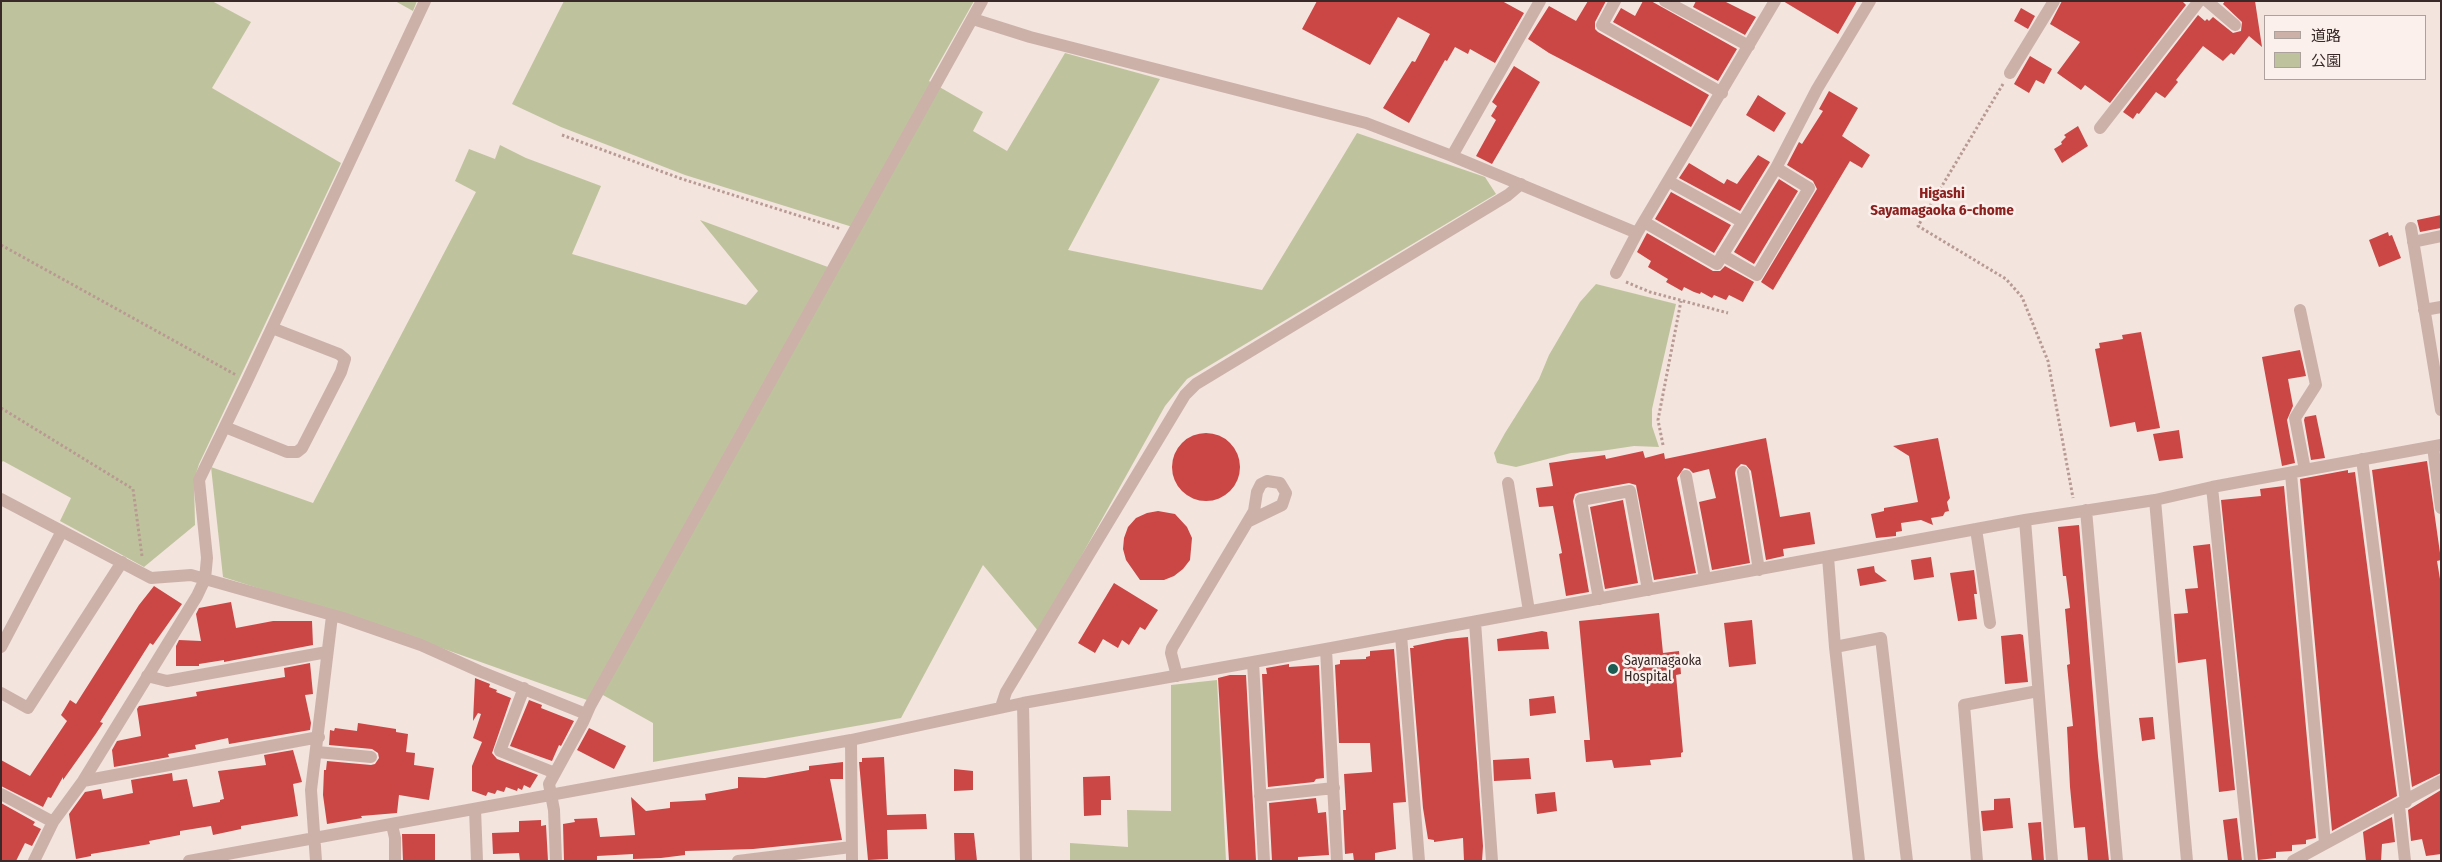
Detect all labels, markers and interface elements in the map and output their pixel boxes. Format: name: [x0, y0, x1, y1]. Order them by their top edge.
legend: [2264, 15, 2427, 80]
text: 道路: [2311, 27, 2341, 45]
text: 公園: [2311, 52, 2341, 70]
district label: Higashi Sayamagaoka 6-chome: [1870, 185, 2014, 220]
place label: Sayamagaoka Hospital: [1624, 653, 1702, 686]
marker: Sayamagaoka Hospital: [1606, 662, 1620, 676]

